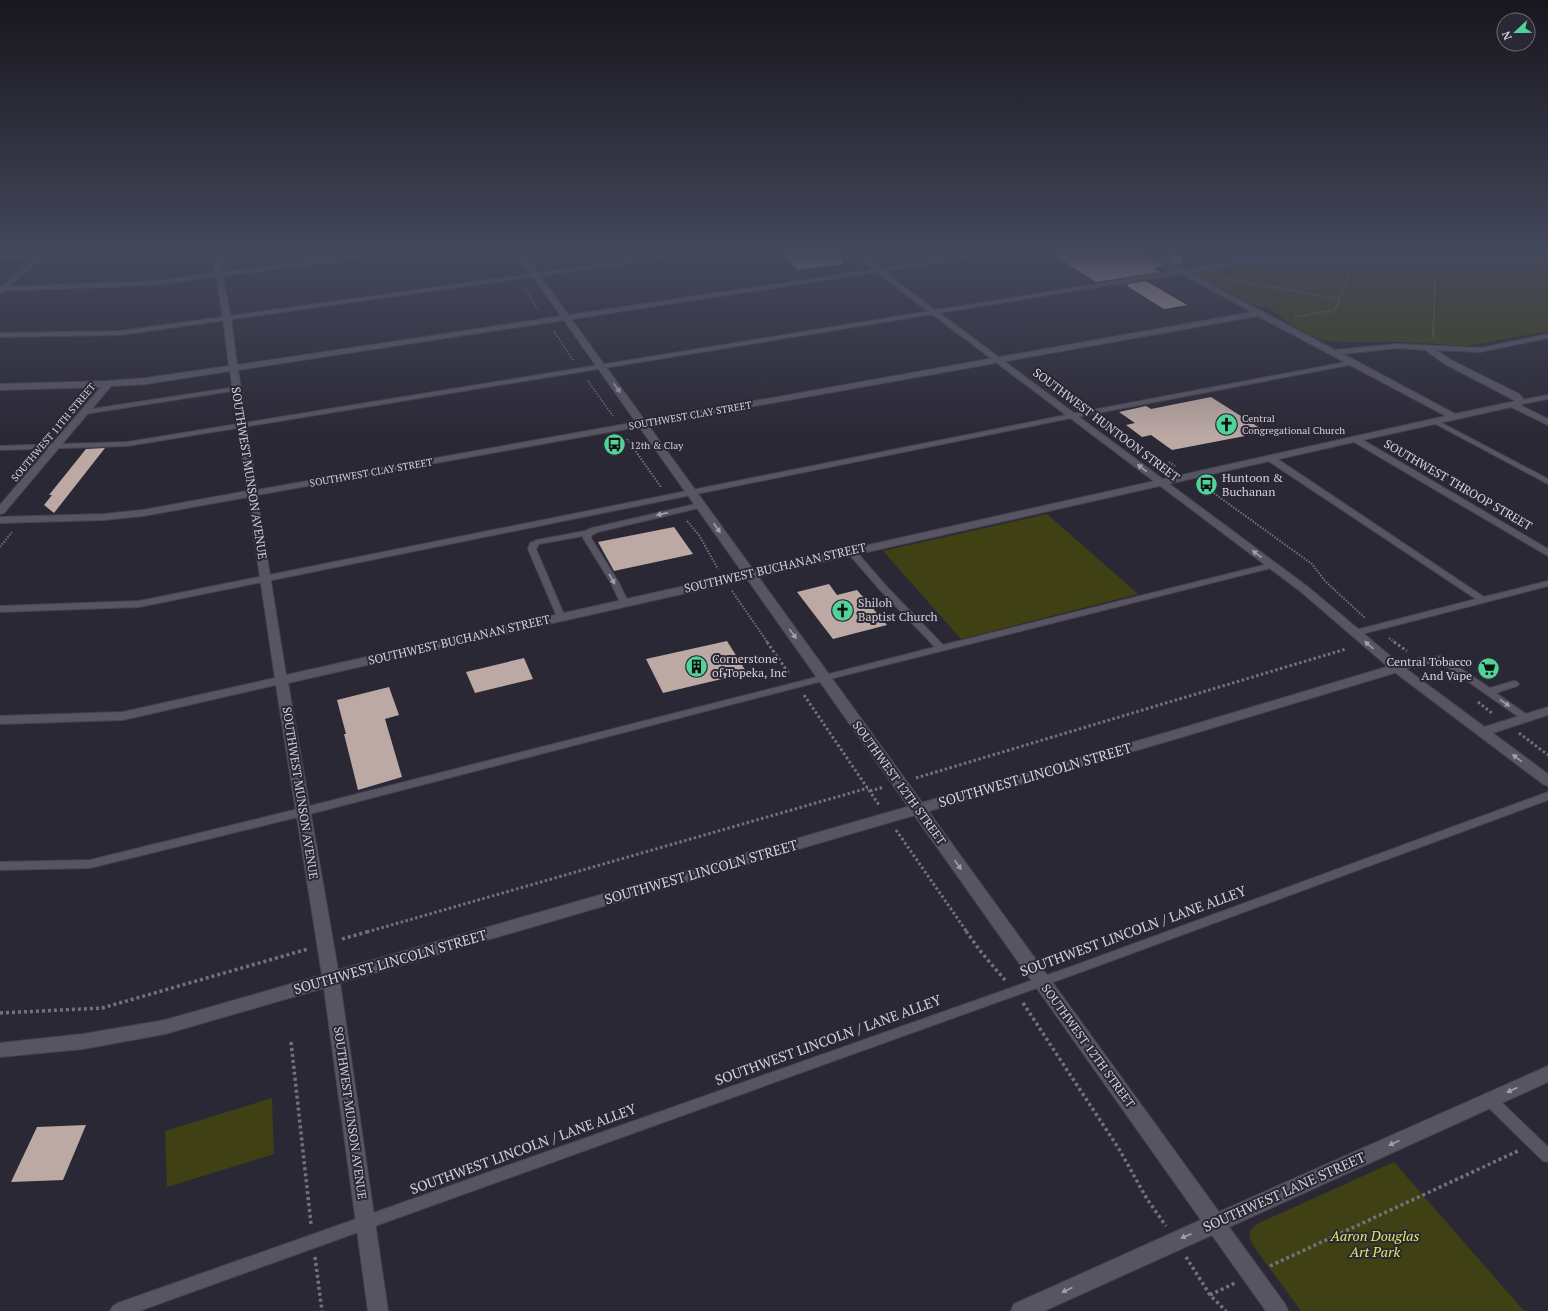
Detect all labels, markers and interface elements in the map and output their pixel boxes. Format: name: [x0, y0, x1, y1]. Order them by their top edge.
north arrow: [1496, 12, 1536, 52]
text: N: [1498, 29, 1515, 42]
street label: SOUTHWEST HUNTOON STREET: [1030, 365, 1183, 485]
street label: SOUTHWEST 11TH STREET: [8, 380, 98, 484]
one-way arrow: [612, 383, 621, 394]
street label: SOUTHWEST MUNSON AVENUE: [228, 386, 271, 560]
street label: SOUTHWEST CLAY STREET: [628, 398, 753, 433]
church icon: Central Congregational Church: [1213, 411, 1239, 437]
place label: Central Congregational Church: [1242, 412, 1345, 437]
bus stop icon: 12th & Clay: [601, 432, 627, 458]
street label: SOUTHWEST THROOP STREET: [1381, 436, 1536, 534]
place label: 12th & Clay: [630, 439, 684, 452]
street label: SOUTHWEST CLAY STREET: [309, 455, 434, 490]
one-way arrow: [1136, 464, 1147, 472]
place label: Huntoon & Buchanan: [1222, 470, 1284, 499]
bus stop icon: Huntoon & Buchanan: [1193, 472, 1219, 498]
one-way arrow: [656, 512, 668, 518]
one-way arrow: [713, 523, 721, 534]
street label: SOUTHWEST BUCHANAN STREET: [682, 539, 868, 596]
one-way arrow: [1252, 550, 1263, 558]
one-way arrow: [609, 574, 616, 585]
place label: Shiloh Baptist Church: [858, 595, 938, 624]
church icon: Shiloh Baptist Church: [830, 597, 856, 623]
street label: SOUTHWEST BUCHANAN STREET: [366, 611, 552, 668]
one-way arrow: [788, 628, 797, 639]
one-way arrow: [1364, 640, 1375, 649]
place label: Cornerstone of Topeka, Inc: [712, 651, 787, 680]
building icon: Cornerstone of Topeka, Inc: [683, 653, 709, 679]
place label: Central Tobacco And Vape: [1386, 654, 1472, 683]
supermarket icon: Central Tobacco And Vape: [1475, 656, 1501, 682]
one-way arrow: [1499, 699, 1510, 707]
street label: SOUTHWEST MUNSON AVENUE: [279, 706, 322, 880]
street label: SOUTHWEST 12TH STREET: [849, 718, 950, 848]
street label: SOUTHWEST LINCOLN STREET: [936, 738, 1134, 811]
one-way arrow: [1511, 753, 1522, 762]
street label: SOUTHWEST LINCOLN STREET: [602, 835, 800, 908]
one-way arrow: [954, 859, 962, 870]
street label: SOUTHWEST LINCOLN / LANE ALLEY: [1017, 880, 1249, 980]
street label: SOUTHWEST LINCOLN STREET: [291, 925, 489, 998]
street label: SOUTHWEST 12TH STREET: [1038, 981, 1139, 1111]
street label: SOUTHWEST LINCOLN / LANE ALLEY: [712, 989, 944, 1089]
street label: SOUTHWEST MUNSON AVENUE: [331, 1025, 370, 1200]
one-way arrow: [1507, 1087, 1518, 1093]
street label: SOUTHWEST LINCOLN / LANE ALLEY: [407, 1098, 639, 1198]
one-way arrow: [1388, 1140, 1400, 1146]
street label: SOUTHWEST LANE STREET: [1200, 1147, 1368, 1236]
park label: Aaron Douglas Art Park: [1330, 1226, 1420, 1261]
one-way arrow: [1180, 1233, 1191, 1239]
one-way arrow: [1062, 1287, 1073, 1293]

